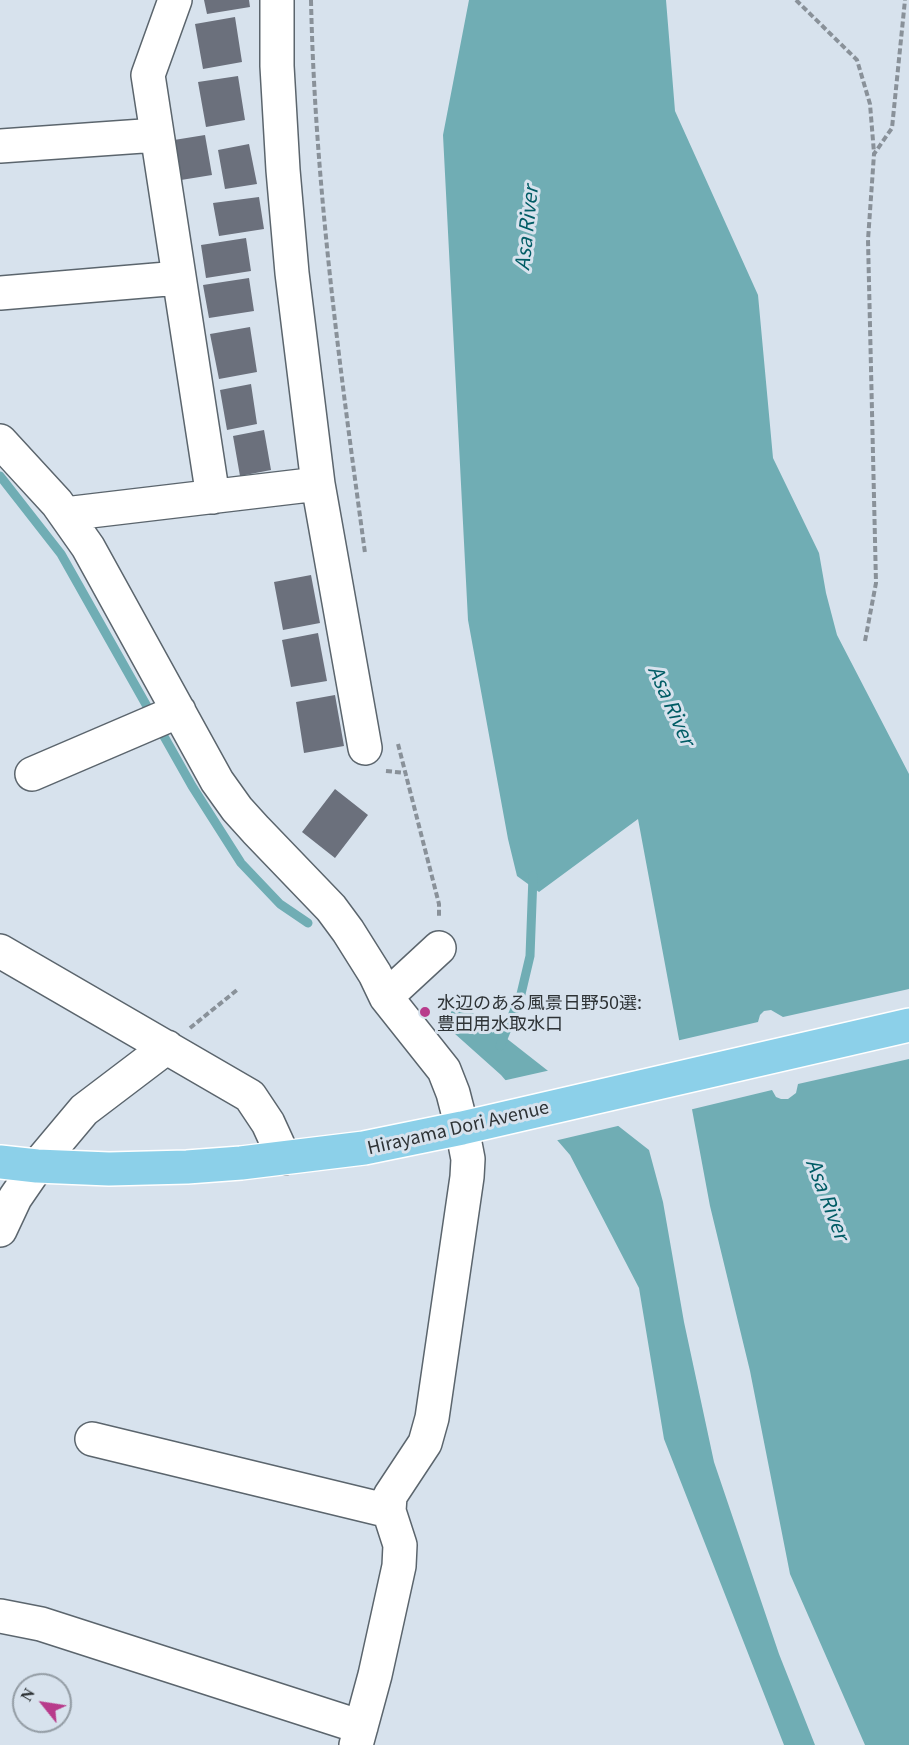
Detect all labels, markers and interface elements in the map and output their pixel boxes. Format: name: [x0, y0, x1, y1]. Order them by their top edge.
water label: Asa River: [510, 184, 542, 272]
water label: Asa River: [644, 661, 700, 749]
place label: 水辺のある風景日野50選: 豊田用水取水口: [437, 991, 642, 1034]
marker: 水辺のある風景日野50選: 豊田用水取水口: [418, 1005, 432, 1019]
street label: Hirayama Dori Avenue: [365, 1096, 551, 1158]
water label: Asa River: [802, 1155, 854, 1243]
north arrow: [12, 1673, 72, 1733]
text: N: [17, 1685, 38, 1704]

